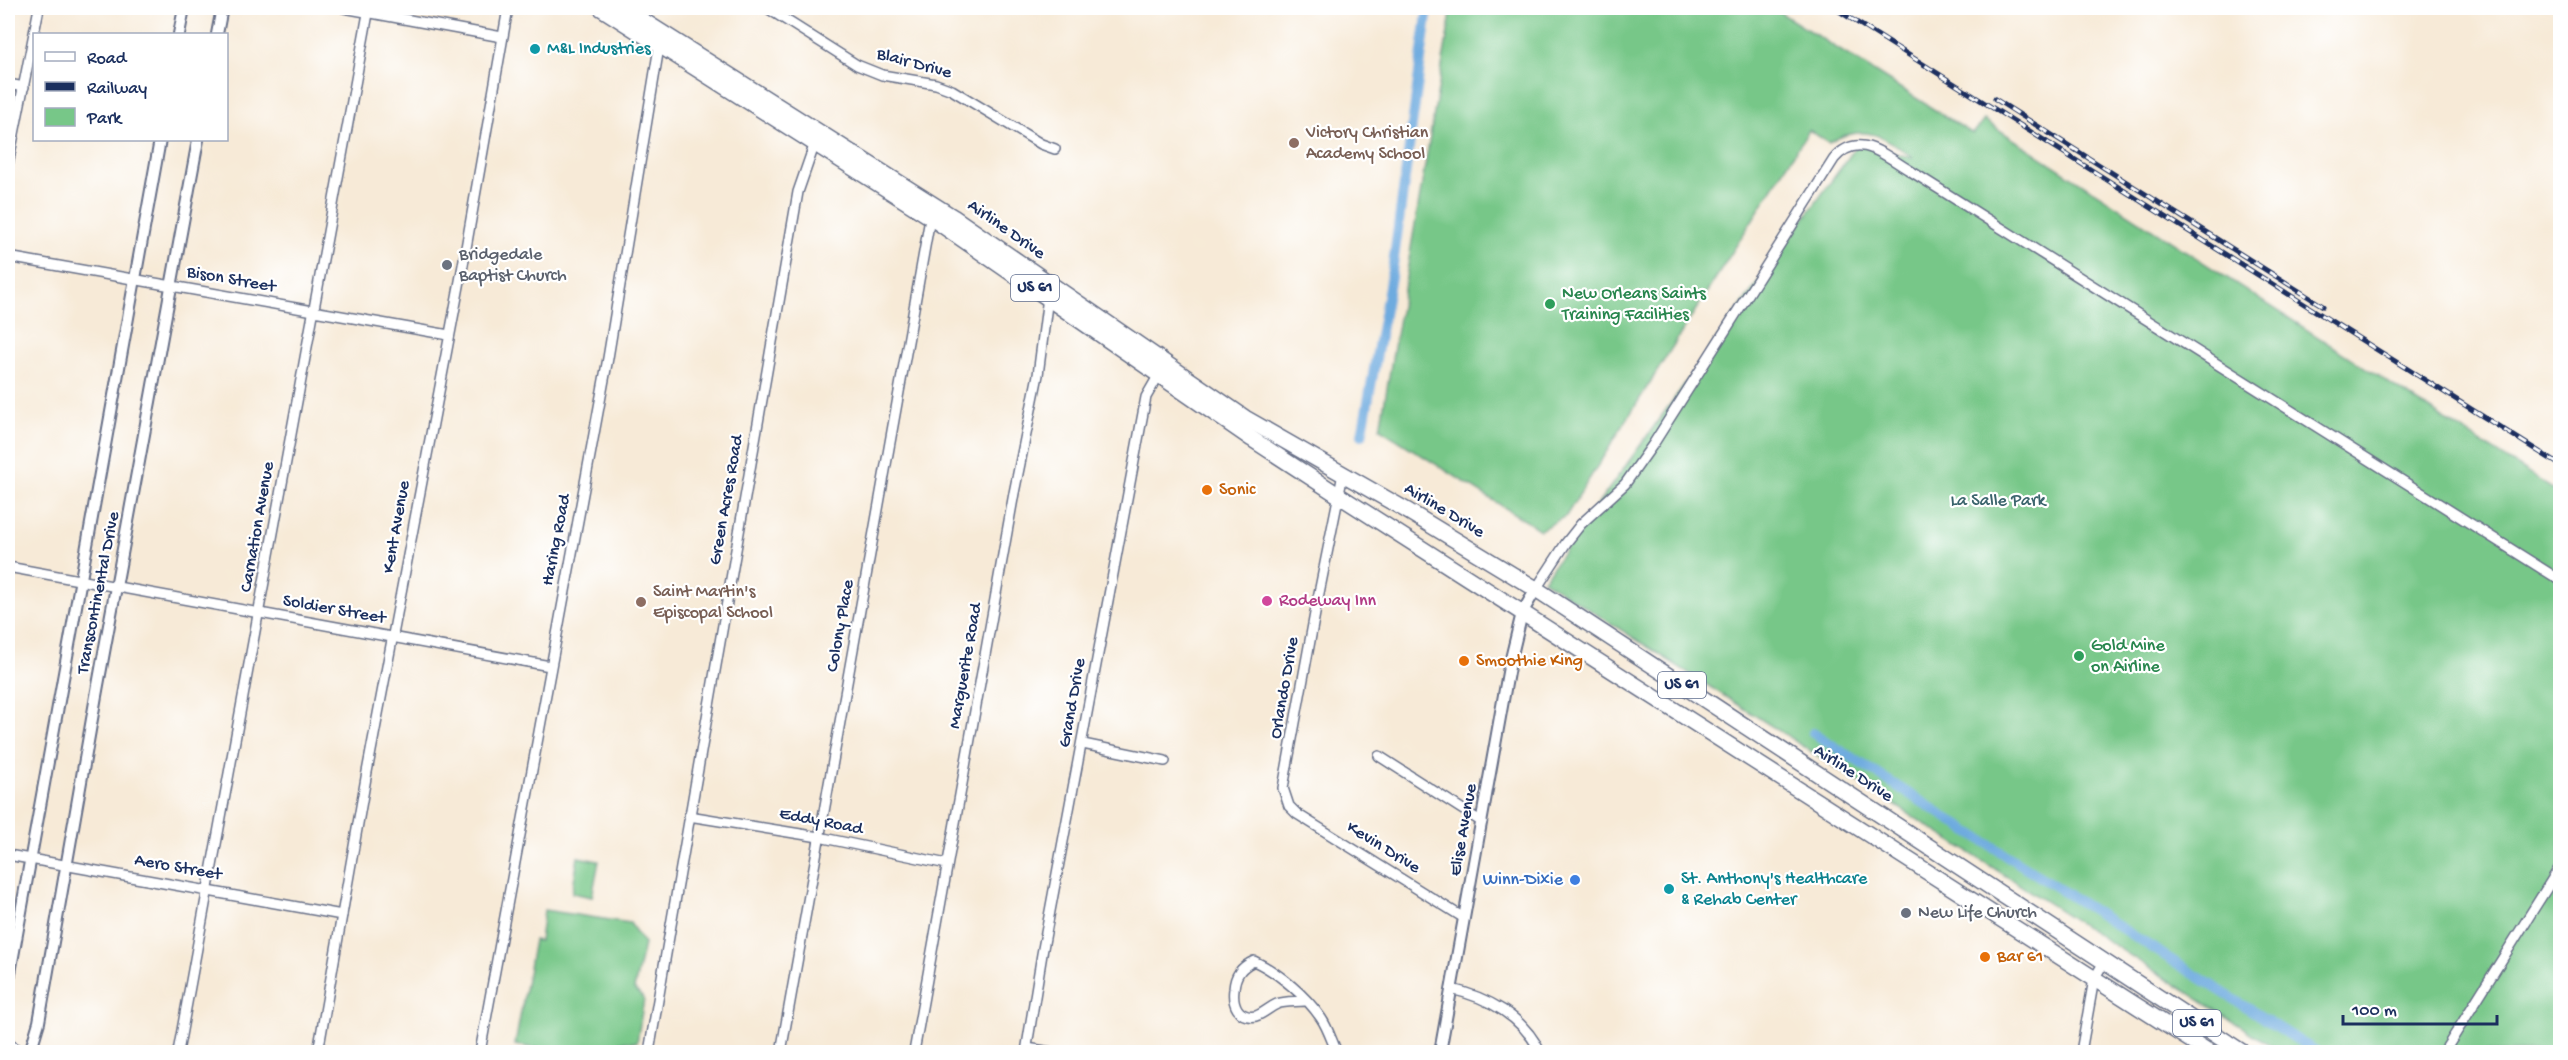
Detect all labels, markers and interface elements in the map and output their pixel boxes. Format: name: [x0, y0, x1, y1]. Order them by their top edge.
legend: [33, 33, 228, 141]
place label: M&L Industries: [547, 39, 652, 60]
marker: M&L Industries: [528, 42, 542, 56]
street label: Blair Drive: [873, 44, 955, 84]
text: Road: [87, 49, 128, 70]
text: Railway: [87, 79, 147, 100]
text: Park: [86, 109, 123, 130]
place label: Victory Christian Academy School: [1305, 123, 1429, 165]
marker: Victory Christian Academy School: [1287, 136, 1301, 150]
street label: Airline Drive: [963, 196, 1050, 265]
place label: Bridgedale Baptist Church: [458, 245, 567, 287]
marker: Bridgedale Baptist Church: [440, 258, 454, 272]
street label: Bison Street: [184, 262, 279, 298]
road number: US 61: [1011, 275, 1059, 301]
place label: New Orleans Saints Training Facilities: [1561, 284, 1707, 326]
marker: New Orleans Saints Training Facilities: [1543, 297, 1557, 311]
street label: Green Acres Road: [705, 432, 749, 567]
street label: Carnation Avenue: [236, 459, 280, 594]
street label: Kent Avenue: [379, 478, 416, 575]
street label: Airline Drive: [1400, 479, 1489, 544]
place label: Sonic: [1219, 480, 1256, 501]
marker: Sonic: [1200, 483, 1214, 497]
street label: Haring Road: [538, 491, 576, 588]
park label: La Salle Park: [1951, 491, 2047, 512]
street label: Transcontinental Drive: [73, 509, 125, 677]
street label: Colony Place: [823, 577, 860, 674]
place label: Saint Martin's Episcopal School: [653, 582, 773, 624]
street label: Soldier Street: [281, 591, 389, 630]
place label: Rodeway Inn: [1279, 591, 1377, 612]
marker: Rodeway Inn: [1260, 594, 1274, 608]
marker: Saint Martin's Episcopal School: [634, 595, 648, 609]
street label: Marguerite Road: [945, 600, 988, 731]
street label: Orlando Drive: [1266, 635, 1304, 741]
place label: Gold Mine on Airline: [2091, 636, 2165, 678]
marker: Gold Mine on Airline: [2072, 649, 2086, 663]
place label: Smoothie King: [1476, 651, 1583, 672]
marker: Smoothie King: [1457, 654, 1471, 668]
street label: Grand Drive: [1055, 656, 1091, 749]
road number: US 61: [1658, 672, 1706, 698]
street label: Airline Drive: [1809, 741, 1897, 808]
street label: Elise Avenue: [1446, 781, 1483, 878]
street label: Eddy Road: [777, 804, 866, 841]
street label: Kevin Drive: [1342, 817, 1424, 879]
street label: Aero Street: [133, 850, 225, 886]
place label: St. Anthony's Healthcare & Rehab Center: [1681, 869, 1868, 911]
place label: Winn-Dixie: [1483, 870, 1564, 891]
marker: Winn-Dixie: [1568, 873, 1582, 887]
marker: St. Anthony's Healthcare & Rehab Center: [1662, 882, 1676, 896]
place label: New Life Church: [1918, 903, 2037, 924]
marker: New Life Church: [1899, 906, 1913, 920]
place label: Bar 61: [1996, 947, 2043, 968]
marker: Bar 61: [1978, 950, 1992, 964]
scale bar: [2343, 988, 2498, 1026]
text: 100 m: [2351, 1001, 2397, 1022]
road number: US 61: [2173, 1010, 2221, 1036]

